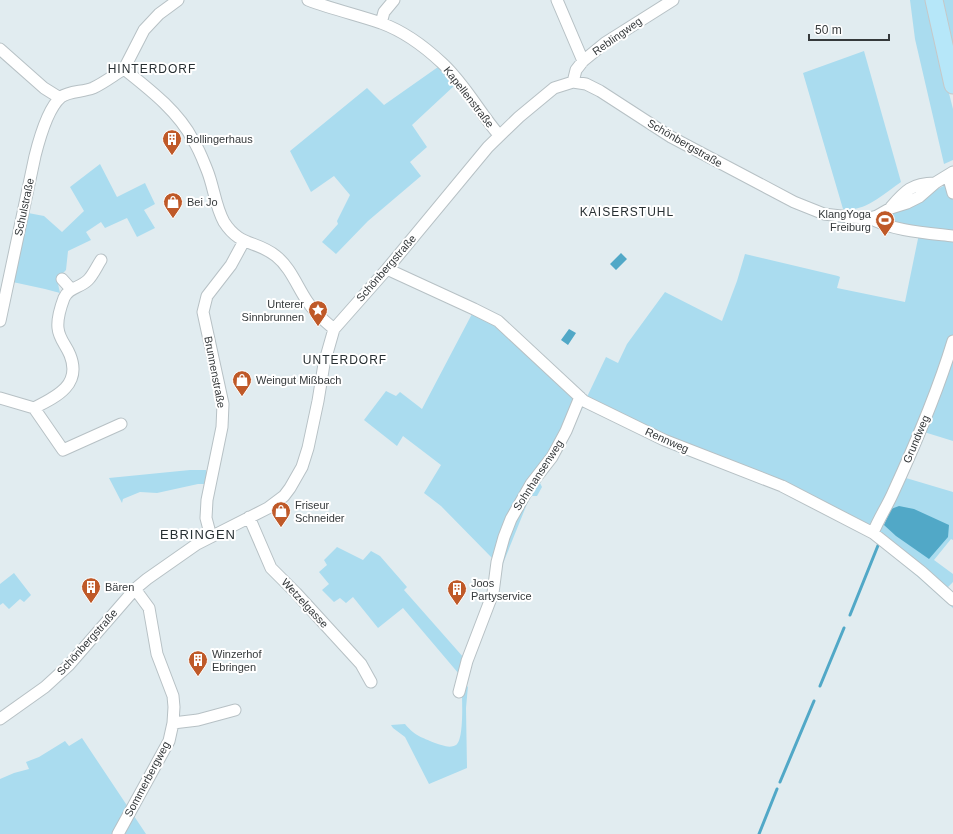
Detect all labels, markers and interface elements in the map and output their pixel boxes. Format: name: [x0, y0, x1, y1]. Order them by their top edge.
street label: Reblingweg: [590, 15, 644, 57]
scale bar: [809, 16, 889, 42]
text: 50 m: [815, 23, 842, 37]
district label: HINTERDORF: [108, 62, 196, 76]
street label: Kapellenstraße: [441, 64, 497, 130]
street label: Schönbergstraße: [645, 117, 725, 169]
building icon: Bollingerhaus: [161, 128, 183, 156]
place label: Bollingerhaus: [186, 133, 253, 145]
street label: Schulstraße: [12, 177, 36, 237]
shop icon: Bei Jo: [162, 191, 184, 219]
place label: Bei Jo: [187, 196, 218, 208]
district label: KAISERSTUHL: [580, 205, 674, 219]
place label: KlangYoga Freiburg: [818, 208, 872, 233]
sports icon: KlangYoga Freiburg: [874, 209, 896, 237]
street label: Schönbergstraße: [354, 232, 418, 304]
place label: Unterer Sinnbrunnen: [242, 298, 304, 323]
place icon: Unterer Sinnbrunnen: [307, 299, 329, 327]
street label: Brunnenstraße: [202, 335, 228, 409]
district label: UNTERDORF: [303, 353, 387, 367]
shop icon: Weingut Mißbach: [231, 369, 253, 397]
place label: Weingut Mißbach: [256, 374, 341, 386]
street label: Grundweg: [901, 413, 931, 465]
street label: Rennweg: [643, 425, 691, 455]
street label: Sohnhansenweg: [511, 437, 565, 513]
place label: Friseur Schneider: [295, 499, 345, 524]
shop icon: Friseur Schneider: [270, 500, 292, 528]
district label: EBRINGEN: [160, 527, 236, 542]
building icon: Bären: [80, 576, 102, 604]
street label: Wetzelgasse: [279, 576, 331, 630]
place label: Joos Partyservice: [471, 577, 532, 602]
building icon: Joos Partyservice: [446, 578, 468, 606]
place label: Bären: [105, 581, 134, 593]
street label: Schönbergstraße: [54, 607, 120, 677]
place label: Winzerhof Ebringen: [212, 648, 262, 673]
building icon: Winzerhof Ebringen: [187, 649, 209, 677]
street label: Sommerbergweg: [122, 739, 172, 819]

